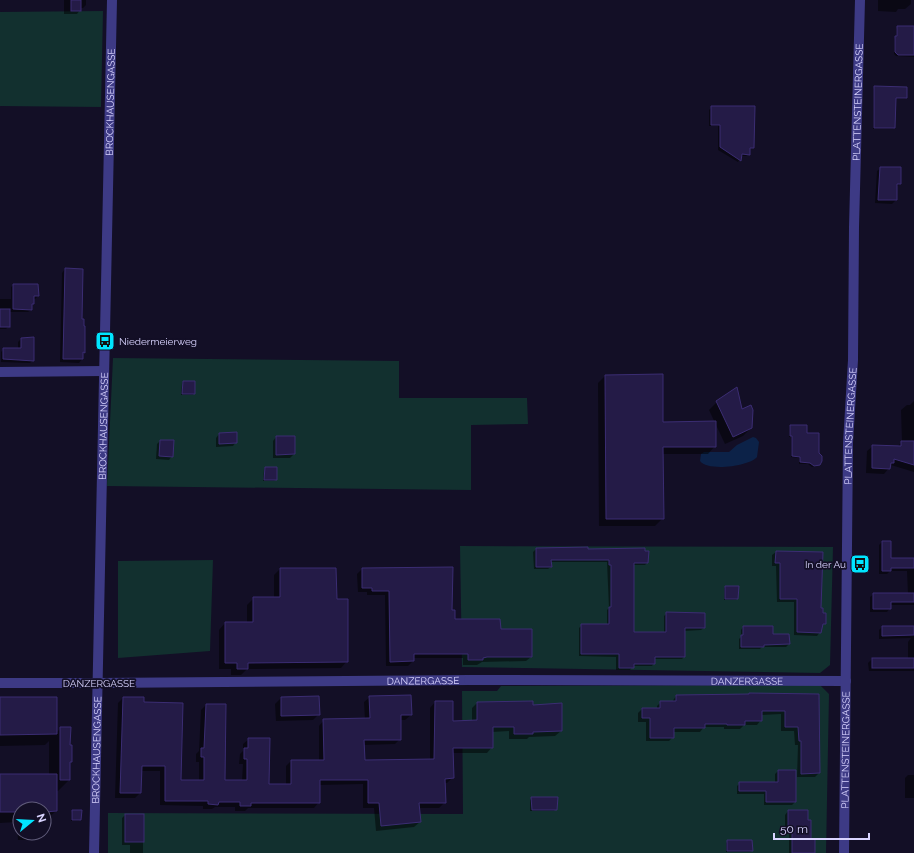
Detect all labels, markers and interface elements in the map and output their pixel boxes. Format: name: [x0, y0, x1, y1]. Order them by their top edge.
street label: PLATTENSTEINERGASSE: [851, 43, 865, 161]
street label: BROCKHAUSENGASSE: [104, 48, 117, 156]
bus stop icon: Niedermeierweg: [94, 330, 116, 352]
place label: Niedermeierweg: [119, 336, 197, 347]
street label: PLATTENSTEINERGASSE: [843, 367, 859, 485]
street label: BROCKHAUSENGASSE: [97, 372, 110, 480]
bus stop icon: In der Au: [849, 553, 871, 575]
place label: In der Au: [805, 559, 846, 570]
street label: DANZERGASSE: [387, 675, 459, 687]
street label: DANZERGASSE: [711, 676, 783, 687]
street label: DANZERGASSE: [63, 678, 135, 689]
street label: PLATTENSTEINERGASSE: [839, 691, 852, 809]
street label: BROCKHAUSENGASSE: [90, 696, 103, 804]
north arrow: [12, 801, 52, 841]
text: N: [34, 812, 49, 824]
scale bar: [774, 815, 869, 841]
text: 50 m: [780, 822, 808, 836]

